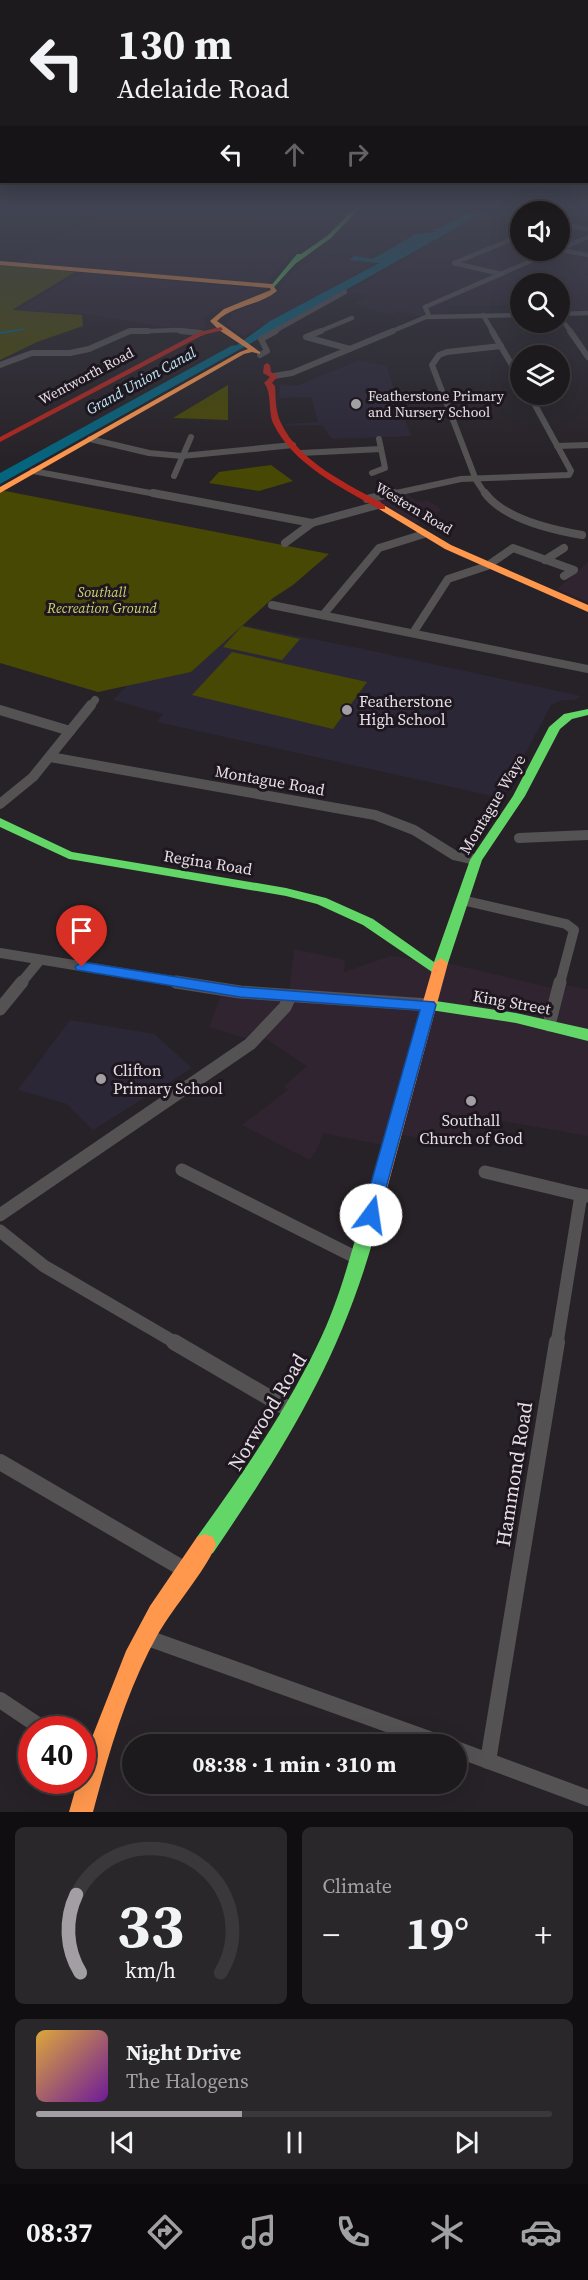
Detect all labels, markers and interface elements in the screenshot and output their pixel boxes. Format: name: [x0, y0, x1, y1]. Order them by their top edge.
text: 130 m: [117, 15, 232, 73]
icon: left: [18, 24, 96, 102]
text: Adelaide Road: [117, 70, 289, 107]
icon: left: [215, 138, 248, 171]
icon: ahead: [278, 138, 311, 171]
icon: right: [341, 138, 374, 171]
map controls: [510, 201, 570, 405]
button: sound: [510, 201, 570, 261]
button: search: [510, 273, 570, 333]
water label: Grand Union Canal: [82, 341, 200, 419]
street label: Wentworth Road: [35, 343, 137, 409]
button: layers: [510, 345, 570, 405]
place label: Featherstone Primary and Nursery School: [368, 386, 505, 422]
marker: Featherstone Primary and Nursery School: [349, 397, 363, 411]
street label: Western Road: [372, 477, 456, 539]
park label: Southall Recreation Ground: [46, 582, 158, 618]
place label: Featherstone High School: [359, 690, 452, 730]
marker: Featherstone High School: [340, 703, 354, 717]
street label: Montague Waye: [454, 750, 530, 858]
street label: Montague Road: [213, 760, 327, 800]
street label: Regina Road: [162, 844, 254, 880]
pin: [56, 905, 107, 967]
icon: arrive: [65, 914, 98, 947]
street label: King Street: [471, 984, 553, 1020]
place label: Clifton Primary School: [113, 1059, 223, 1099]
marker: Clifton Primary School: [94, 1072, 108, 1086]
marker: Southall Church of God: [464, 1094, 478, 1108]
place label: Southall Church of God: [419, 1109, 523, 1149]
position arrow: [339, 1183, 403, 1247]
street label: Norwood Road: [221, 1348, 313, 1476]
street label: Hammond Road: [489, 1399, 539, 1548]
speed limit sign: 40: [18, 1716, 96, 1794]
text: 08:38 · 1 min · 310 m: [193, 1749, 396, 1779]
text: Climate: [323, 1872, 392, 1900]
text: 33: [117, 1882, 185, 1968]
text: 19°: [405, 1902, 469, 1964]
text: −: [323, 1912, 340, 1957]
text: +: [534, 1912, 552, 1957]
text: km/h: [125, 1956, 176, 1985]
text: Night Drive: [126, 2037, 241, 2067]
text: The Halogens: [126, 2067, 249, 2095]
icon: previous: [106, 2126, 139, 2159]
icon: pause: [278, 2126, 311, 2159]
icon: next: [450, 2126, 483, 2159]
icon: directions: [144, 2211, 186, 2253]
icon: music: [238, 2211, 280, 2253]
icon: phone: [332, 2211, 374, 2253]
icon: climate: [426, 2211, 468, 2253]
icon: car: [520, 2211, 562, 2253]
text: 08:37: [26, 2214, 93, 2251]

